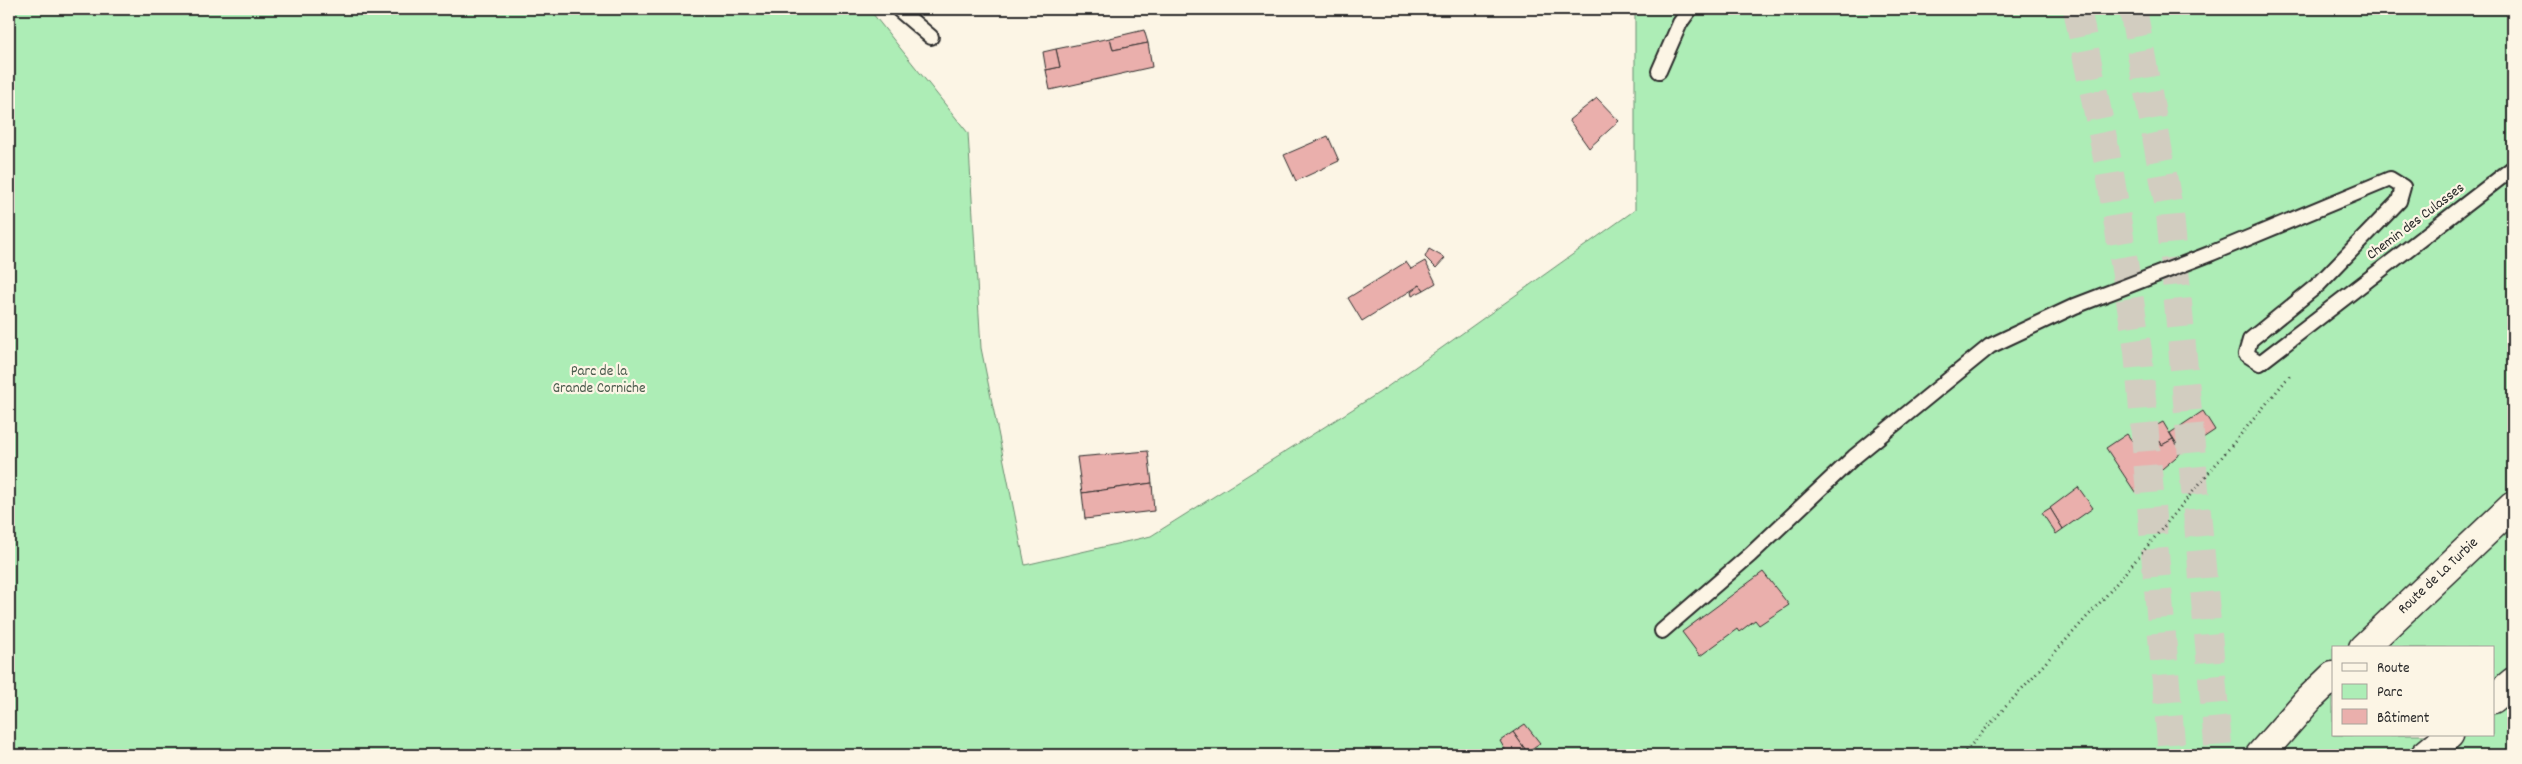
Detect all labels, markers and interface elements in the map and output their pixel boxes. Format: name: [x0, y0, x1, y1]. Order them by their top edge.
street label: Chemin des Culasses: [2362, 178, 2470, 266]
park label: Parc de la Grande Corniche: [552, 361, 646, 400]
street label: Route de La Turbie: [2393, 533, 2484, 620]
legend: [2332, 646, 2494, 736]
text: Route: [2377, 658, 2410, 680]
text: Parc: [2377, 682, 2402, 704]
text: Bâtiment: [2377, 708, 2430, 730]

